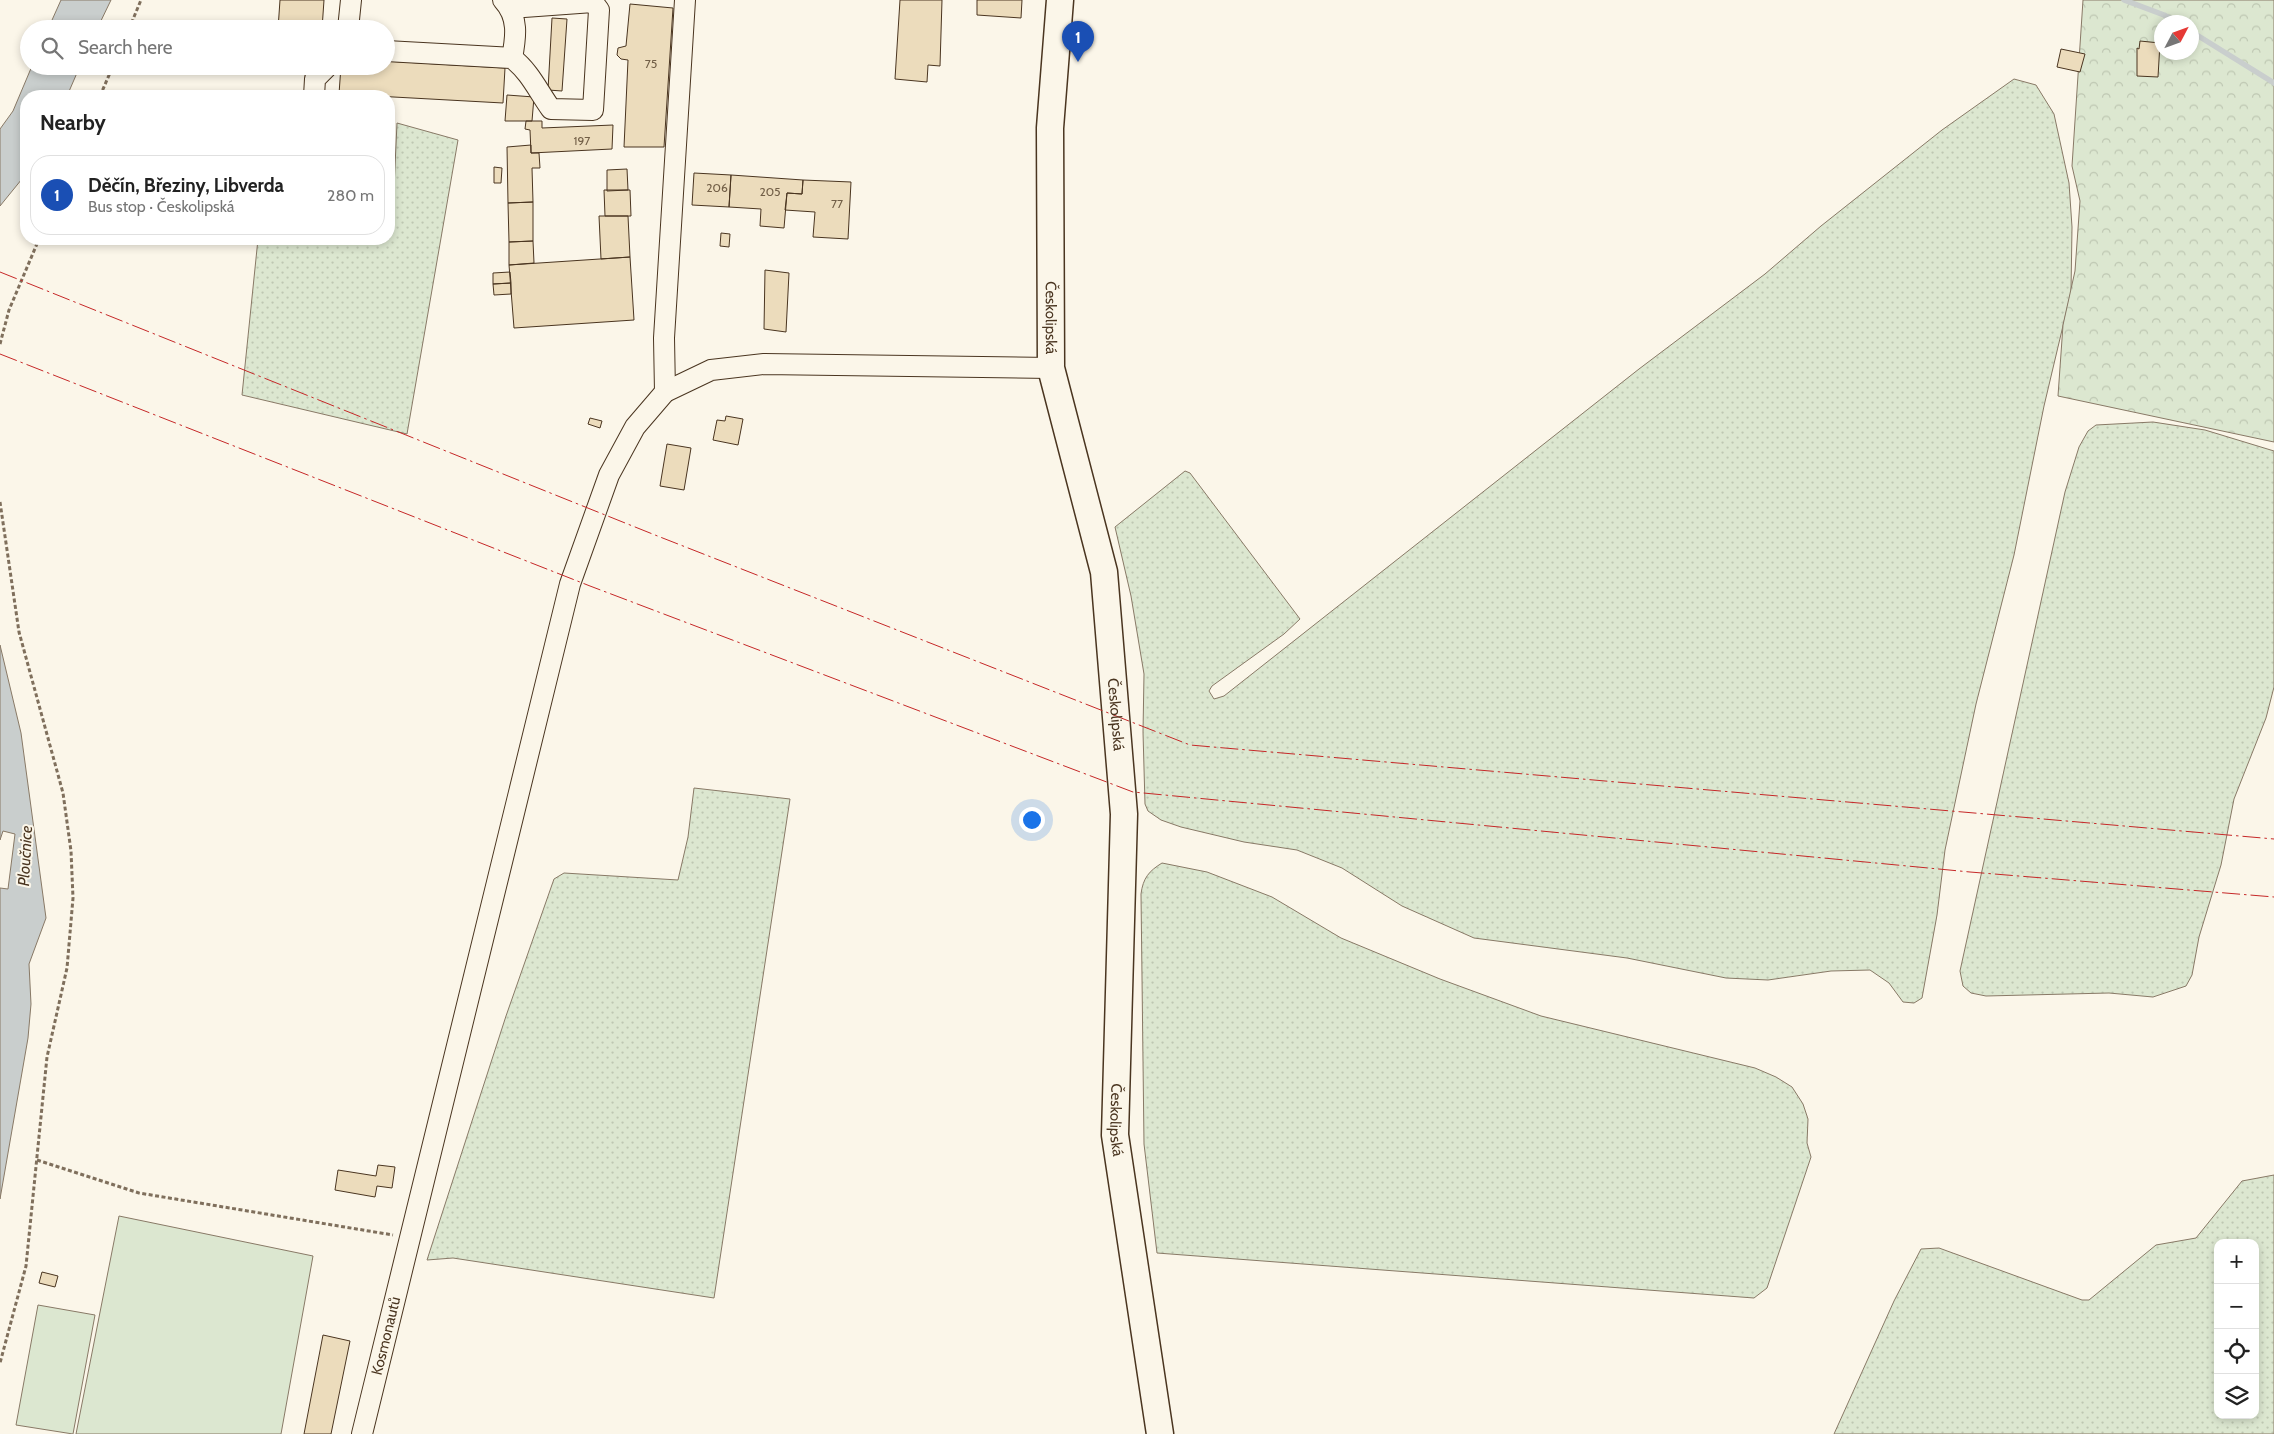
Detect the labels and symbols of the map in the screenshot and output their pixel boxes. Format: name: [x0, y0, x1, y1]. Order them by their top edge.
north arrow: [2154, 15, 2199, 60]
pin: 1: [1062, 21, 1094, 62]
house number: 75: [645, 56, 657, 71]
house number: 197: [574, 133, 590, 148]
house number: 206: [706, 180, 728, 195]
house number: 205: [759, 184, 781, 199]
house number: 77: [831, 196, 843, 211]
street label: Českolipská: [1042, 281, 1061, 355]
street label: Českolipská: [1104, 677, 1128, 752]
your location: [1019, 807, 1045, 833]
water label: Ploučnice: [14, 825, 36, 887]
street label: Českolipská: [1106, 1083, 1127, 1158]
street label: Kosmonautů: [368, 1295, 404, 1377]

